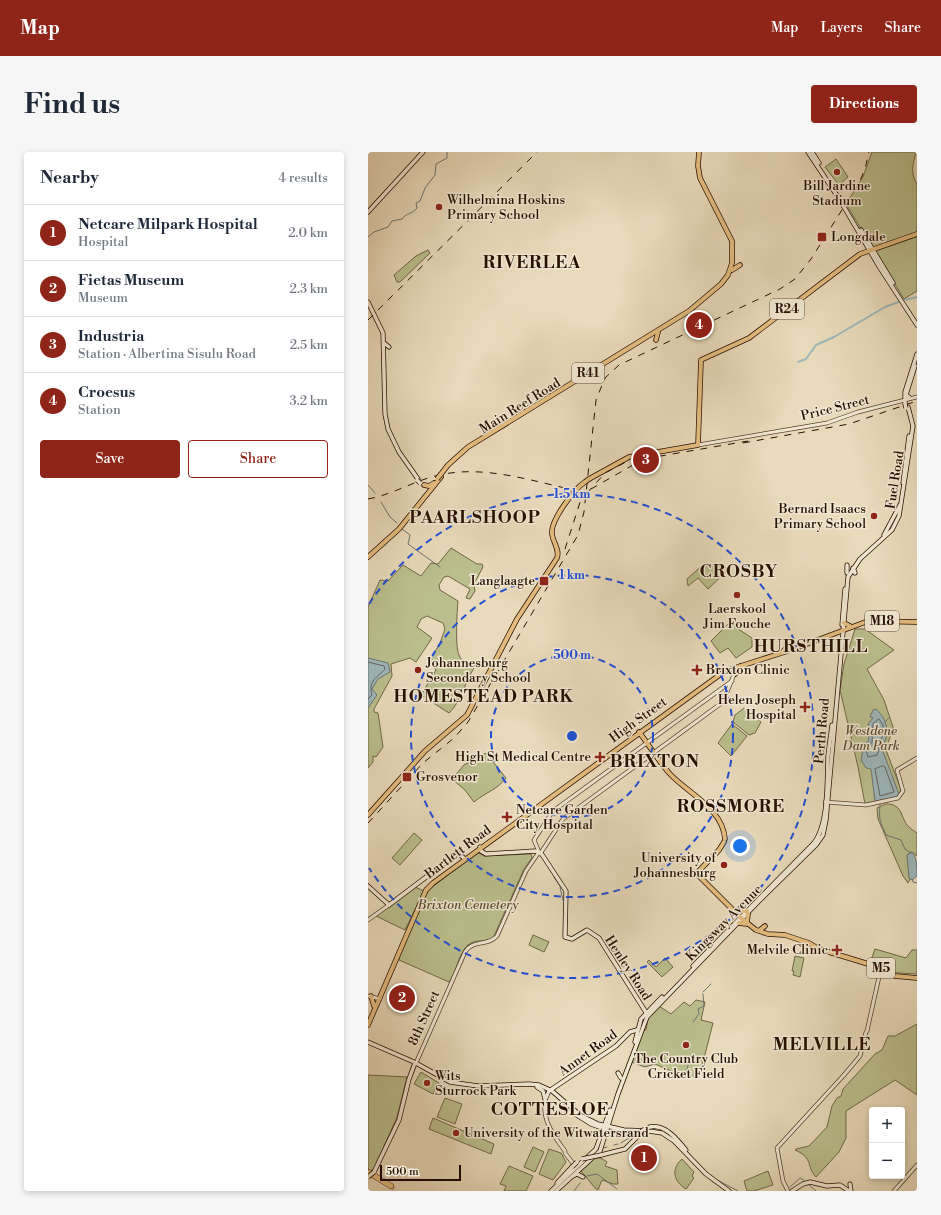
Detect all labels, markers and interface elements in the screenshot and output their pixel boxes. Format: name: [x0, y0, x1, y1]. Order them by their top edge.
text: Map: [20, 16, 60, 40]
text: Map: [771, 19, 798, 37]
text: Layers: [820, 19, 863, 37]
text: Share: [885, 19, 921, 37]
button: Directions: [811, 85, 917, 123]
text: Find us: [24, 87, 120, 122]
text: Nearby: [40, 167, 99, 189]
marker: Bill Jardine Stadium: [832, 167, 842, 177]
text: 4 results: [278, 170, 328, 186]
place label: Bill Jardine Stadium: [802, 178, 871, 209]
place label: Wilhelmina Hoskins Primary School: [446, 192, 566, 223]
marker: Wilhelmina Hoskins Primary School: [434, 202, 444, 212]
text: Netcare Milpark Hospital: [78, 215, 258, 234]
text: 1: [50, 225, 56, 241]
text: 2.0 km: [288, 225, 328, 241]
place label: Longdale: [831, 229, 886, 245]
marker: Longdale: [816, 231, 828, 243]
text: Hospital: [78, 234, 128, 250]
district label: RIVERLEA: [483, 252, 581, 274]
text: Fietas Museum: [78, 271, 184, 290]
text: 2: [49, 281, 57, 297]
text: 2.3 km: [290, 281, 328, 297]
text: Museum: [78, 290, 128, 306]
road number: R24: [770, 299, 804, 319]
pin: 4: [686, 310, 712, 340]
text: Industria: [78, 327, 144, 346]
text: 3: [49, 337, 57, 353]
text: 2.5 km: [290, 337, 328, 353]
text: Station · Albertina Sisulu Road: [78, 346, 256, 362]
road number: R41: [572, 363, 604, 383]
street label: Main Reef Road: [477, 374, 564, 437]
text: Croesus: [78, 383, 135, 402]
street label: Price Street: [799, 392, 871, 424]
text: 4: [49, 393, 57, 409]
text: 3.2 km: [290, 393, 328, 409]
text: Station: [78, 402, 121, 418]
button: Save: [40, 440, 180, 478]
button: Share: [188, 440, 328, 478]
pin: 3: [633, 445, 659, 475]
street label: Fuel Road: [882, 449, 908, 510]
text: 1.5 km: [554, 487, 590, 502]
place label: Bernard Isaacs Primary School: [774, 501, 866, 532]
district label: PAARLSHOOP: [409, 507, 541, 529]
marker: Bernard Isaacs Primary School: [869, 511, 879, 521]
district label: CROSBY: [700, 561, 778, 583]
text: 1 km: [559, 568, 585, 583]
place label: Langlaagte: [471, 573, 535, 589]
marker: Langlaagte: [538, 575, 550, 587]
marker: Laerskool Jim Fouche: [732, 590, 742, 600]
place label: Laerskool Jim Fouche: [702, 601, 771, 632]
road number: M18: [865, 611, 899, 631]
district label: HURSTHILL: [754, 636, 868, 658]
text: 500 m: [553, 648, 591, 663]
place label: Johannesburg Secondary School: [425, 655, 531, 686]
place label: Brixton Clinic: [705, 662, 790, 678]
marker: Brixton Clinic: [691, 664, 703, 676]
marker: Johannesburg Secondary School: [413, 665, 423, 675]
district label: HOMESTEAD PARK: [394, 686, 575, 708]
place label: Helen Joseph Hospital: [718, 692, 796, 723]
street label: High Street: [606, 694, 670, 746]
street label: Perth Road: [811, 697, 833, 765]
marker: Helen Joseph Hospital: [799, 701, 811, 713]
park label: Westdene Dam Park: [841, 723, 900, 754]
centre of rings: [565, 729, 579, 743]
place label: High St Medical Centre: [455, 749, 591, 765]
marker: High St Medical Centre: [594, 751, 606, 763]
district label: BRIXTON: [610, 751, 700, 773]
place label: Grosvenor: [416, 769, 478, 785]
marker: Grosvenor: [401, 771, 413, 783]
district label: ROSSMORE: [677, 796, 785, 818]
place label: Netcare Garden City Hospital: [516, 802, 608, 833]
marker: Netcare Garden City Hospital: [501, 811, 513, 823]
street label: Bartlett Road: [421, 822, 495, 883]
your location: [730, 836, 750, 856]
place label: University of Johannesburg: [633, 850, 717, 881]
marker: University of Johannesburg: [719, 860, 729, 870]
street label: Kingsway Avenue: [682, 881, 766, 965]
park label: Brixton Cemetery: [416, 897, 519, 913]
street label: Henley Road: [601, 933, 655, 1004]
place label: Melvile Clinic: [746, 942, 828, 958]
marker: Melvile Clinic: [831, 944, 843, 956]
road number: M5: [867, 958, 895, 978]
pin: 2: [389, 983, 415, 1013]
street label: 8th Street: [405, 988, 443, 1048]
street label: Annet Road: [555, 1026, 621, 1080]
district label: MELVILLE: [773, 1034, 871, 1056]
marker: The Country Club Cricket Field: [681, 1040, 691, 1050]
place label: The Country Club Cricket Field: [634, 1051, 738, 1082]
place label: Wits Sturrock Park: [434, 1068, 517, 1099]
marker: Wits Sturrock Park: [422, 1078, 432, 1088]
district label: COTTESLOE: [491, 1099, 609, 1121]
map controls: [869, 1107, 905, 1179]
button: +: [869, 1107, 905, 1143]
place label: University of the Witwatersrand: [464, 1125, 649, 1141]
marker: University of the Witwatersrand: [451, 1128, 461, 1138]
pin: 1: [631, 1143, 657, 1173]
button: −: [869, 1143, 905, 1179]
scale bar: [380, 1163, 461, 1182]
text: 500 m: [386, 1165, 419, 1179]

